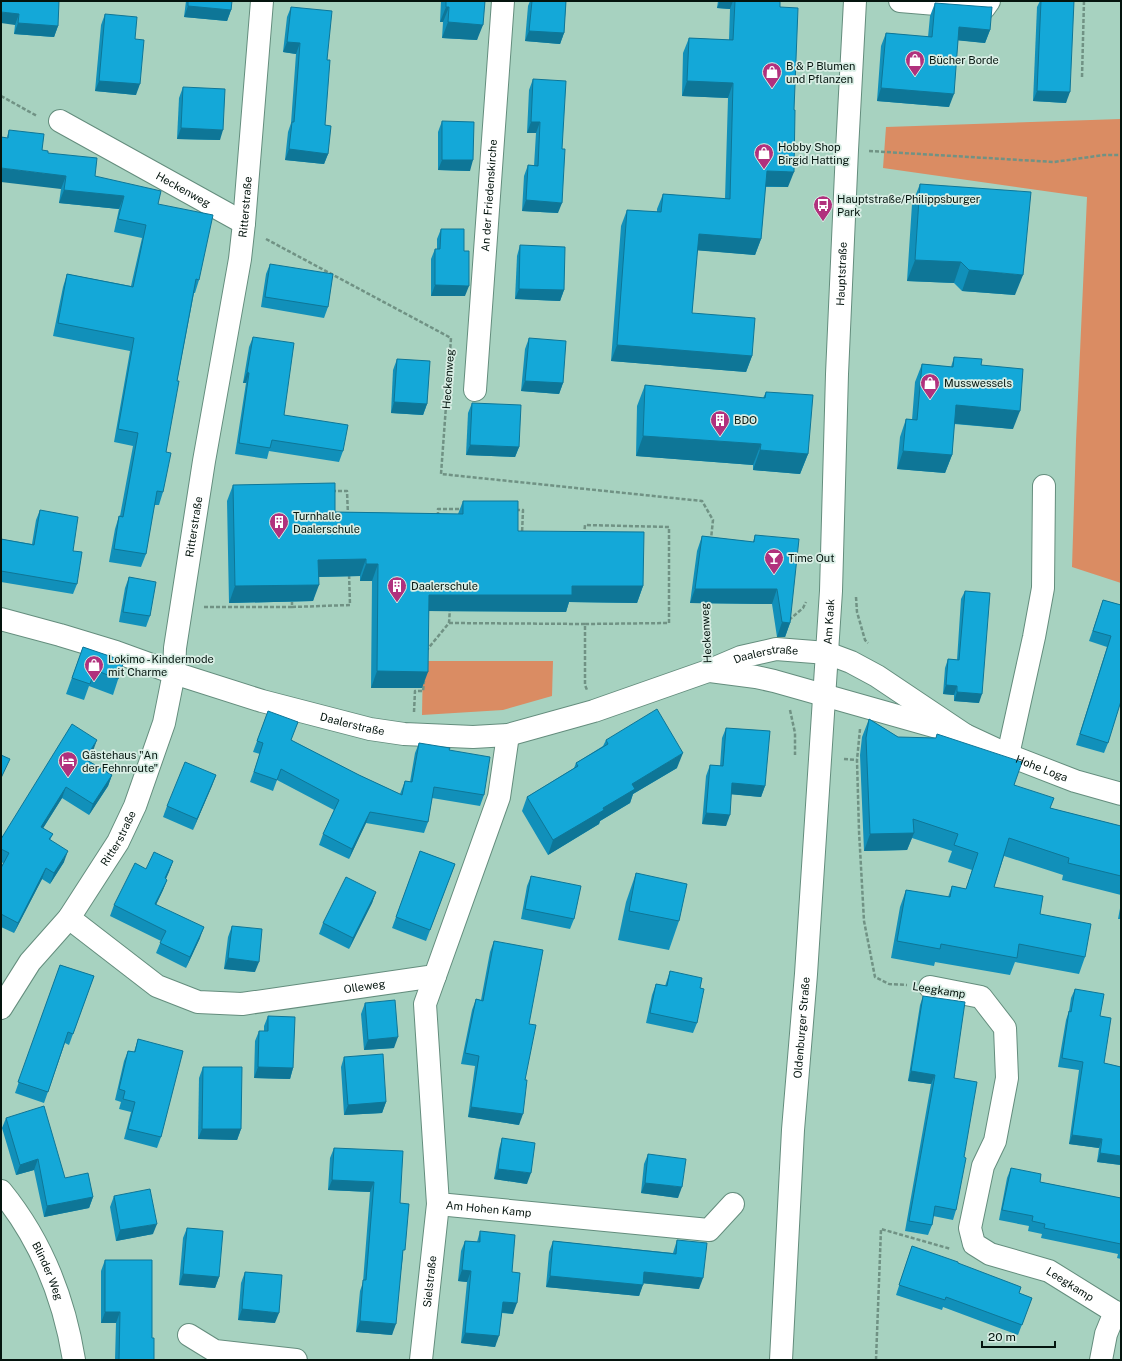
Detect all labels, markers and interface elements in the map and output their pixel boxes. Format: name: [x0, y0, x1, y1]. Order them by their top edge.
shop icon: Bücher Borde: [904, 49, 926, 77]
place label: Bücher Borde: [929, 54, 999, 66]
place label: B & P Blumen und Pflanzen: [786, 60, 855, 85]
shop icon: B & P Blumen und Pflanzen: [761, 61, 783, 89]
street label: An der Friedenskirche: [479, 139, 499, 252]
place label: Hobby Shop Birgid Hatting: [778, 141, 849, 166]
shop icon: Hobby Shop Birgid Hatting: [753, 142, 775, 170]
street label: Heckenweg: [154, 169, 213, 209]
street label: Ritterstraße: [236, 176, 254, 238]
place label: Hauptstraße/Philippsburger Park: [837, 193, 980, 218]
bus stop icon: Hauptstraße/Philippsburger Park: [812, 194, 834, 222]
street label: Hauptstraße: [834, 242, 849, 306]
street label: Heckenweg: [440, 348, 456, 410]
shop icon: Musswessels: [919, 372, 941, 400]
place label: Musswessels: [944, 377, 1012, 389]
building icon: BDO: [709, 409, 731, 437]
place label: BDO: [734, 414, 757, 426]
street label: Ritterstraße: [183, 496, 204, 558]
place label: Turnhalle Daalerschule: [293, 510, 360, 535]
building icon: Turnhalle Daalerschule: [268, 511, 290, 539]
bar icon: Time Out: [763, 547, 785, 575]
place label: Time Out: [788, 552, 834, 564]
building icon: Daalerschule: [386, 575, 408, 603]
place label: Daalerschule: [411, 580, 478, 592]
street label: Am Kaak: [822, 598, 836, 645]
street label: Heckenweg: [698, 602, 714, 663]
street label: Daalerstraße: [732, 643, 799, 666]
place label: Lokimo - Kindermode mit Charme: [108, 653, 214, 678]
shop icon: Lokimo - Kindermode mit Charme: [83, 654, 105, 682]
street label: Daalerstraße: [319, 710, 385, 737]
place label: Gästehaus "An der Fehnroute": [82, 749, 158, 774]
hotel icon: Gästehaus "An der Fehnroute": [57, 750, 79, 778]
street label: Hohe Loga: [1014, 753, 1070, 784]
street label: Ritterstraße: [98, 809, 138, 868]
street label: Olleweg: [343, 977, 386, 995]
street label: Oldenburger Straße: [791, 977, 812, 1079]
street label: Leegkamp: [912, 980, 967, 1000]
street label: Am Hohen Kamp: [445, 1199, 532, 1219]
street label: Blinder Weg: [30, 1240, 65, 1302]
street label: Sielstraße: [421, 1255, 438, 1308]
street label: Leegkamp: [1044, 1265, 1096, 1304]
scale bar: [982, 1323, 1055, 1349]
text: 20 m: [988, 1330, 1016, 1344]

